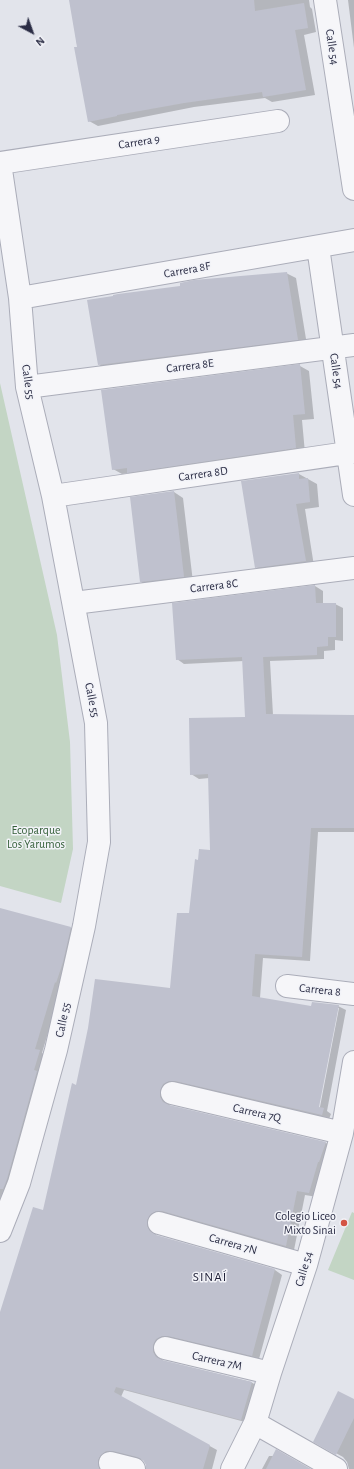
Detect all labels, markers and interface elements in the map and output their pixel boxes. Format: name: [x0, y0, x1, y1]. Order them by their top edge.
north arrow: [12, 12, 52, 52]
street label: Calle 54: [322, 28, 342, 66]
text: N: [34, 35, 47, 48]
street label: Carrera 9: [117, 132, 161, 152]
street label: Carrera 8F: [163, 259, 211, 281]
street label: Calle 54: [326, 352, 346, 390]
street label: Carrera 8E: [165, 356, 215, 376]
street label: Calle 55: [18, 364, 38, 400]
street label: Carrera 8D: [177, 463, 229, 485]
street label: Carrera 8C: [189, 576, 239, 596]
street label: Calle 55: [82, 681, 102, 719]
park label: Ecoparque Los Yarumos: [7, 823, 65, 851]
street label: Carrera 8: [298, 981, 342, 999]
street label: Calle 55: [52, 1001, 74, 1039]
street label: Carrera 7Q: [232, 1100, 282, 1126]
place label: Colegio Liceo Mixto Sinai: [275, 1209, 336, 1237]
marker: Colegio Liceo Mixto Sinai: [339, 1218, 349, 1228]
street label: Carrera 7N: [207, 1230, 259, 1258]
street label: Calle 54: [292, 1250, 316, 1288]
district label: SINAÍ: [193, 1269, 227, 1285]
street label: Carrera 7M: [191, 1348, 243, 1374]

